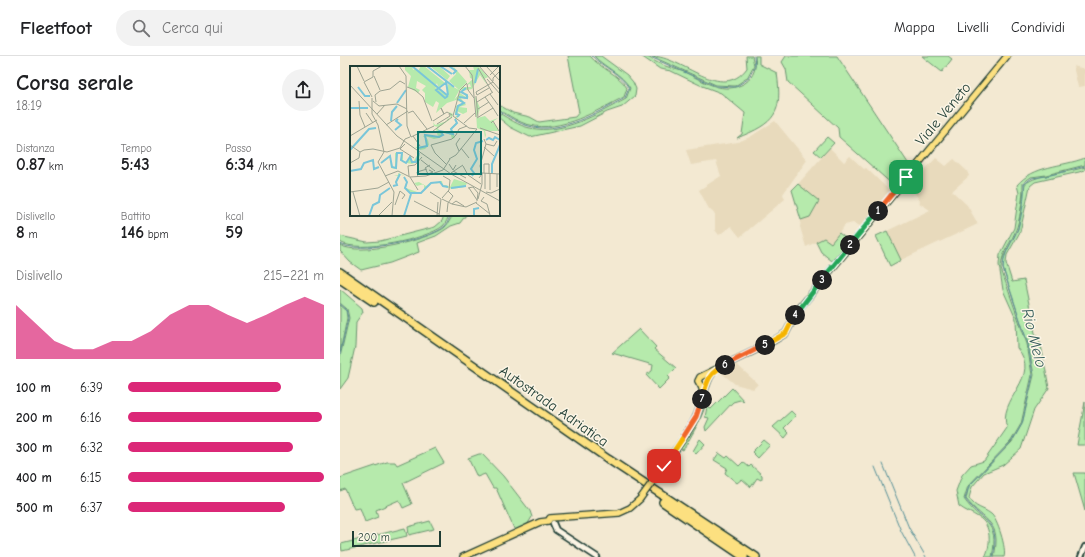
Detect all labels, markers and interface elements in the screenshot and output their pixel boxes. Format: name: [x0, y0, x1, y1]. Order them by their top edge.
search box: [116, 10, 396, 46]
text: Fleetfoot: [20, 17, 92, 39]
icon: search: [130, 17, 152, 39]
text: Cerca qui: [162, 19, 223, 37]
text: Mappa: [894, 19, 935, 36]
text: Livelli: [957, 19, 989, 36]
text: Condividi: [1011, 19, 1065, 36]
inset map: [350, 66, 500, 216]
button: share: [282, 69, 324, 111]
text: Corsa serale: [16, 70, 133, 96]
street label: Viale Veneto: [911, 79, 975, 149]
text: 18:19: [16, 98, 42, 113]
text: Distanza: [16, 142, 55, 155]
text: Tempo: [121, 142, 152, 155]
text: Passo: [225, 142, 252, 155]
text: 0.87: [16, 155, 45, 174]
text: 5:43: [121, 155, 150, 174]
text: 6:34: [225, 155, 254, 174]
text: km: [45, 160, 63, 173]
text: /km: [254, 160, 277, 173]
pin: [889, 160, 923, 194]
icon: arrive: [895, 166, 917, 188]
pin: 1: [868, 201, 888, 221]
text: 1: [876, 204, 880, 217]
text: Dislivello: [16, 210, 55, 223]
text: Battito: [121, 210, 151, 223]
text: kcal: [225, 210, 244, 223]
text: 8: [16, 223, 25, 242]
text: 146: [121, 223, 144, 242]
text: 59: [225, 223, 243, 242]
text: m: [25, 228, 38, 241]
text: bpm: [144, 228, 169, 241]
pin: 2: [840, 235, 860, 255]
text: 2: [847, 238, 853, 251]
text: Dislivello: [16, 268, 63, 283]
text: 215–221 m: [263, 268, 324, 283]
pin: 3: [812, 270, 832, 290]
text: 3: [819, 273, 825, 286]
pin: 4: [785, 305, 805, 325]
water label: Rio Melo: [1018, 307, 1050, 369]
text: 4: [792, 308, 798, 321]
pin: 5: [755, 335, 775, 355]
text: 5: [762, 338, 768, 351]
pin: 6: [715, 355, 735, 375]
text: 6: [722, 358, 728, 371]
street label: Autostrada Adriatica: [496, 362, 612, 450]
text: 100 m: [16, 380, 51, 395]
text: 6:39: [80, 380, 103, 395]
pin: 7: [692, 389, 712, 409]
text: 7: [700, 392, 704, 405]
text: 200 m: [16, 410, 52, 425]
text: 6:16: [80, 410, 102, 425]
text: 300 m: [16, 440, 52, 455]
text: 6:32: [80, 440, 103, 455]
pin: [647, 449, 681, 483]
icon: check: [653, 455, 675, 477]
text: 400 m: [16, 470, 52, 485]
text: 6:15: [80, 470, 102, 485]
text: 500 m: [16, 500, 53, 515]
text: 6:37: [80, 500, 102, 515]
scale bar: [352, 529, 441, 548]
text: 200 m: [358, 531, 390, 544]

